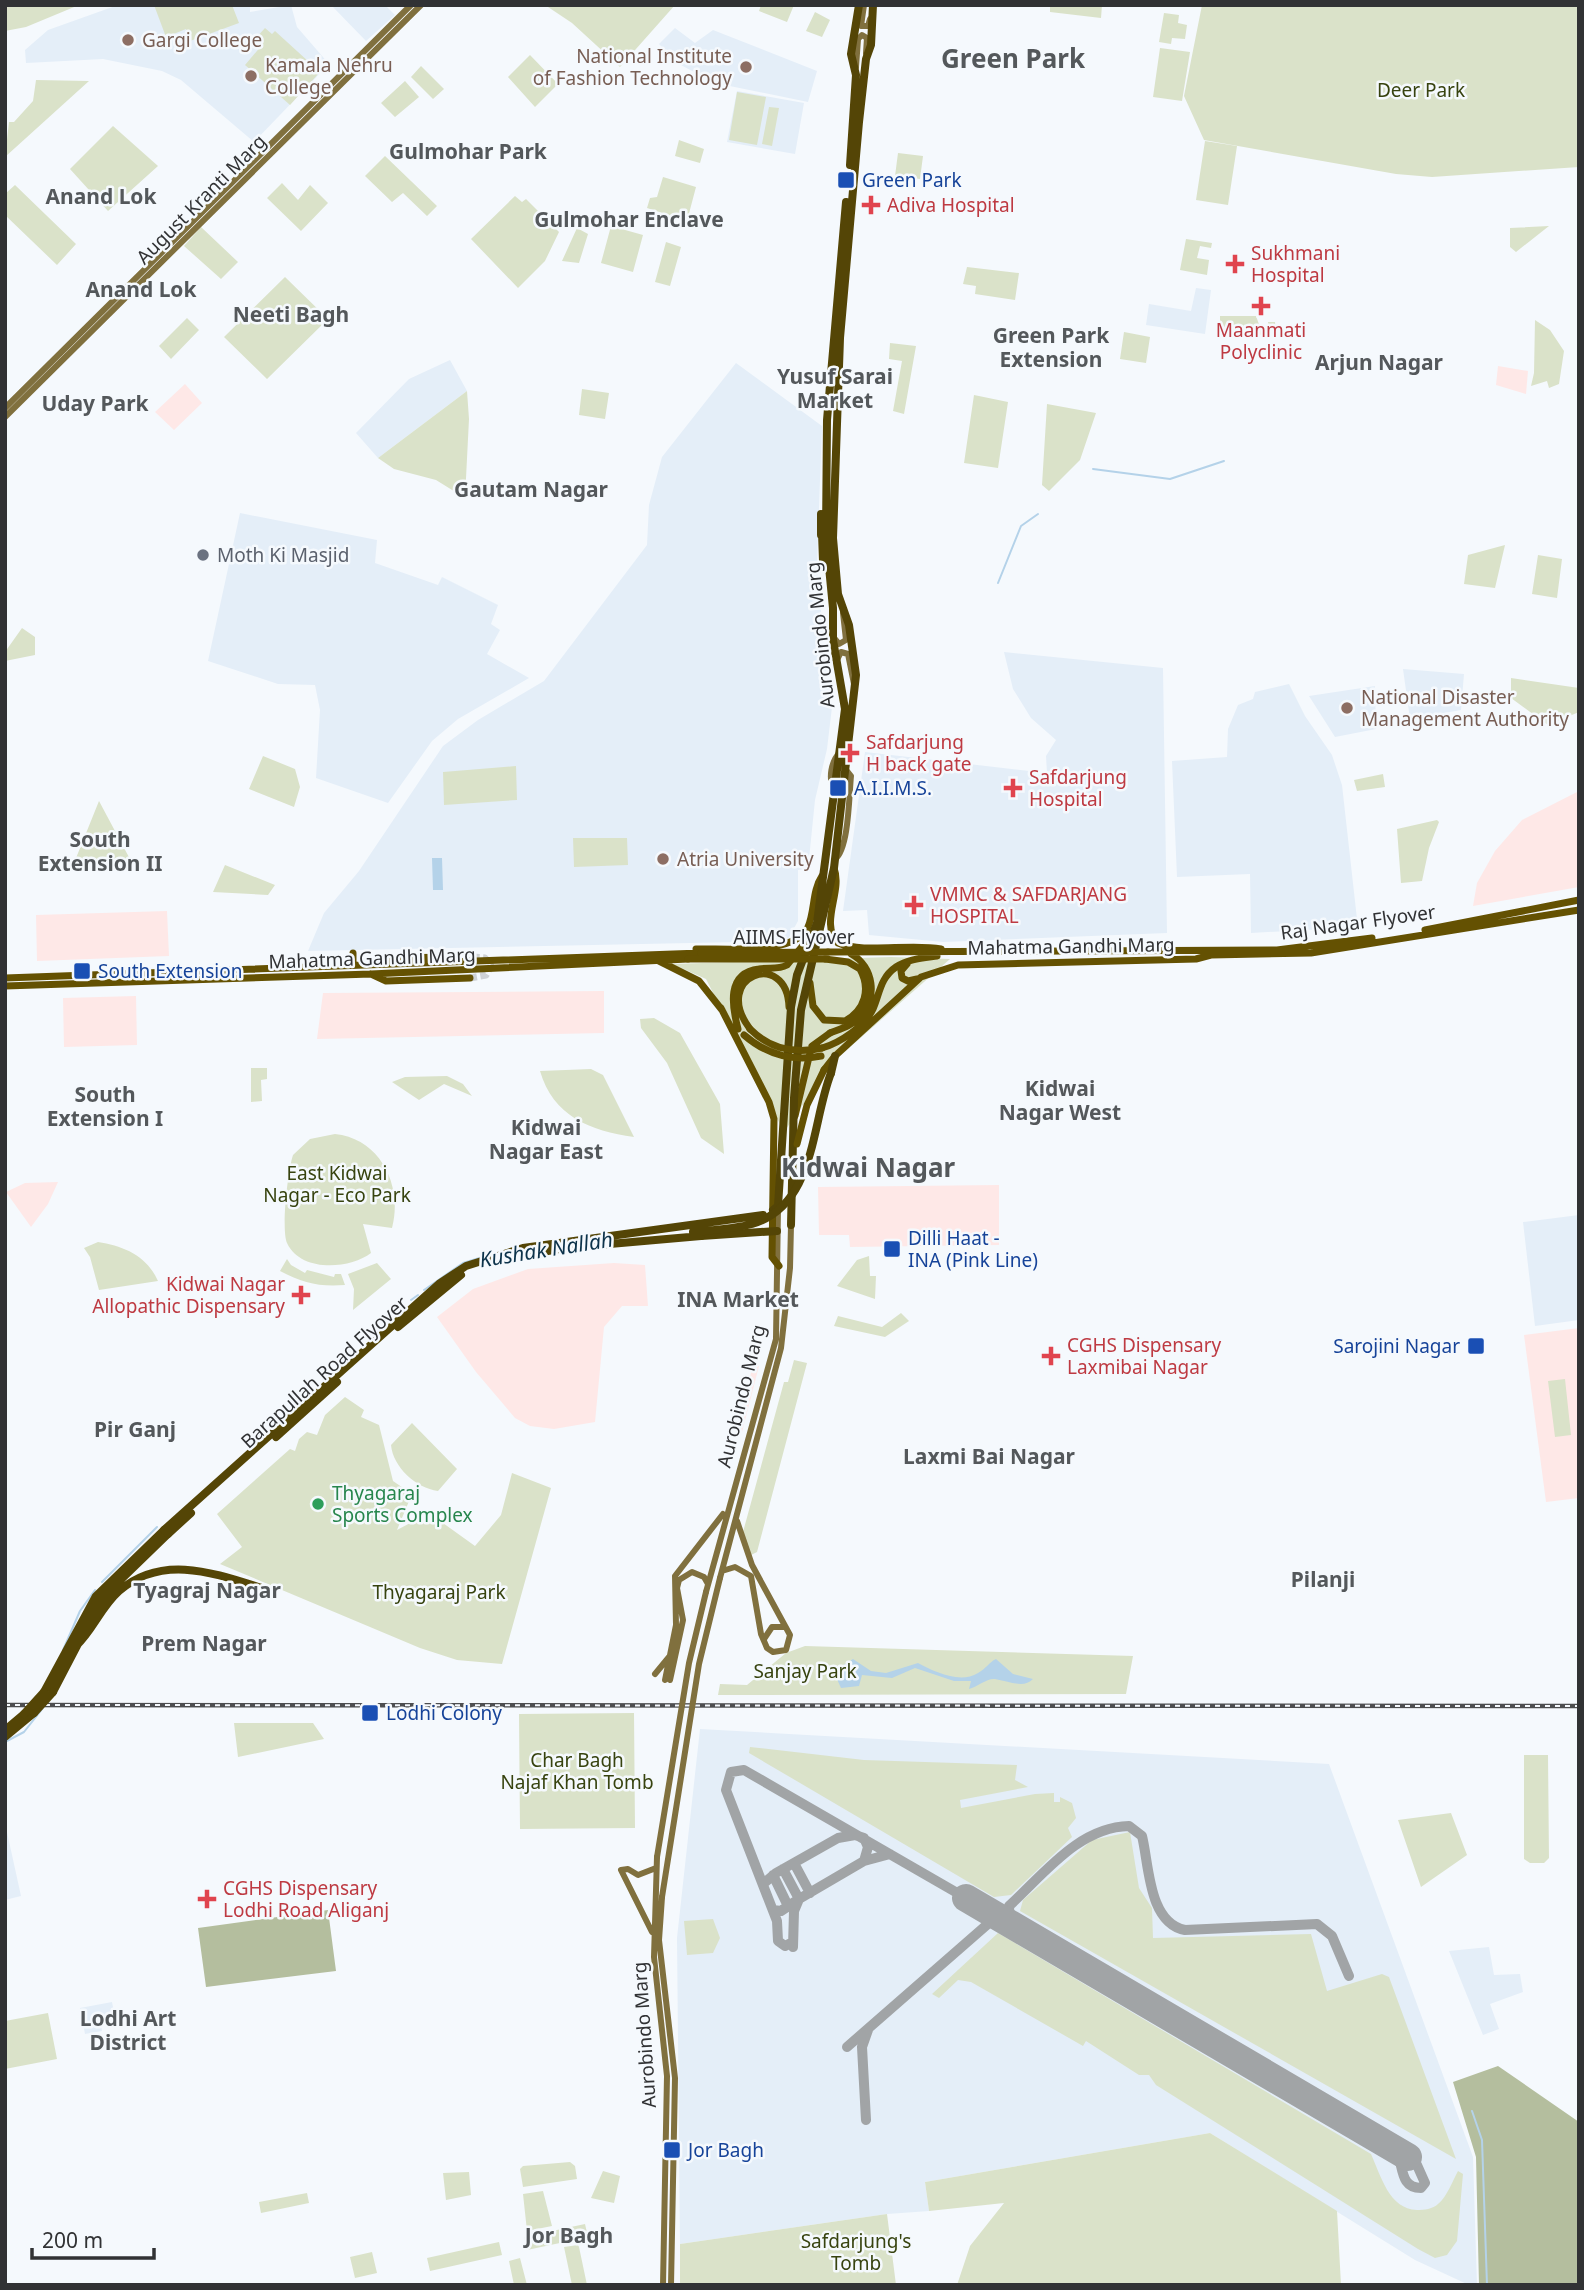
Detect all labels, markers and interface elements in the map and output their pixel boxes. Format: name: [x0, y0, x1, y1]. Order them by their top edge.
place label: Gargi College: [142, 27, 262, 53]
marker: Gargi College: [120, 32, 136, 48]
district label: Green Park: [941, 40, 1086, 76]
place label: National Institute of Fashion Technology: [533, 43, 732, 91]
place label: Kamala Nehru College: [265, 52, 393, 100]
marker: National Institute of Fashion Technology: [738, 59, 754, 75]
marker: Kamala Nehru College: [243, 68, 259, 84]
park label: Deer Park: [1377, 77, 1465, 103]
street label: August Kranti Marg: [130, 128, 272, 270]
district label: Gulmohar Park: [389, 137, 548, 165]
place label: Green Park: [862, 167, 962, 193]
marker: Green Park: [836, 170, 856, 190]
district label: Anand Lok: [45, 182, 157, 210]
place label: Adiva Hospital: [887, 192, 1015, 218]
marker: Adiva Hospital: [861, 195, 881, 215]
district label: Gulmohar Enclave: [534, 205, 724, 233]
place label: Sukhmani Hospital: [1251, 240, 1340, 288]
marker: Sukhmani Hospital: [1225, 254, 1245, 274]
district label: Anand Lok: [85, 275, 197, 303]
marker: Maanmati Polyclinic: [1251, 296, 1271, 316]
district label: Neeti Bagh: [233, 300, 349, 328]
place label: Maanmati Polyclinic: [1216, 317, 1306, 365]
district label: Green Park Extension: [993, 321, 1110, 373]
district label: Arjun Nagar: [1315, 348, 1444, 376]
district label: Yusuf Sarai Market: [777, 362, 893, 414]
district label: Uday Park: [41, 389, 150, 417]
district label: Gautam Nagar: [454, 475, 609, 503]
place label: Moth Ki Masjid: [217, 542, 349, 568]
marker: Moth Ki Masjid: [195, 547, 211, 563]
street label: Aurobindo Marg: [799, 561, 841, 709]
place label: National Disaster Management Authority: [1361, 684, 1569, 732]
marker: National Disaster Management Authority: [1339, 700, 1355, 716]
place label: Safdarjung H back gate: [866, 729, 972, 777]
marker: Safdarjung H back gate: [840, 743, 860, 763]
place label: Safdarjung Hospital: [1029, 764, 1127, 812]
place label: A.I.I.M.S.: [854, 775, 932, 801]
marker: A.I.I.M.S.: [828, 778, 848, 798]
marker: Safdarjung Hospital: [1003, 778, 1023, 798]
district label: South Extension II: [38, 825, 162, 877]
place label: Atria University: [677, 846, 814, 872]
marker: Atria University: [655, 851, 671, 867]
place label: VMMC & SAFDARJANG HOSPITAL: [930, 881, 1127, 929]
marker: VMMC & SAFDARJANG HOSPITAL: [904, 895, 924, 915]
street label: Raj Nagar Flyover: [1279, 898, 1437, 946]
street label: AIIMS Flyover: [733, 924, 855, 950]
street label: Mahatma Gandhi Marg: [967, 931, 1175, 961]
street label: Mahatma Gandhi Marg: [268, 941, 476, 975]
place label: South Extension: [98, 958, 242, 984]
marker: South Extension: [72, 961, 92, 981]
district label: Kidwai Nagar West: [999, 1074, 1121, 1126]
district label: South Extension I: [47, 1080, 163, 1132]
district label: Kidwai Nagar East: [489, 1113, 603, 1165]
district label: Kidwai Nagar: [781, 1149, 955, 1185]
park label: East Kidwai Nagar - Eco Park: [263, 1160, 411, 1208]
water label: Kushak Nallah: [477, 1225, 615, 1273]
place label: Dilli Haat - INA (Pink Line): [908, 1225, 1038, 1273]
marker: Dilli Haat - INA (Pink Line): [882, 1239, 902, 1259]
place label: Kidwai Nagar Allopathic Dispensary: [92, 1271, 285, 1319]
marker: Kidwai Nagar Allopathic Dispensary: [291, 1285, 311, 1305]
district label: INA Market: [677, 1285, 799, 1313]
street label: Barapullah Road Flyover: [235, 1290, 413, 1454]
street label: Aurobindo Marg: [711, 1322, 771, 1470]
place label: CGHS Dispensary Laxmibai Nagar: [1067, 1332, 1222, 1380]
place label: Sarojini Nagar: [1333, 1333, 1460, 1359]
marker: Sarojini Nagar: [1466, 1336, 1486, 1356]
marker: CGHS Dispensary Laxmibai Nagar: [1041, 1346, 1061, 1366]
district label: Pir Ganj: [94, 1415, 176, 1443]
district label: Laxmi Bai Nagar: [903, 1442, 1076, 1470]
place label: Thyagaraj Sports Complex: [332, 1480, 473, 1528]
marker: Thyagaraj Sports Complex: [310, 1496, 326, 1512]
district label: Pilanji: [1291, 1565, 1355, 1593]
district label: Tyagraj Nagar: [133, 1576, 281, 1604]
park label: Thyagaraj Park: [372, 1579, 506, 1605]
district label: Prem Nagar: [141, 1629, 267, 1657]
park label: Sanjay Park: [753, 1658, 857, 1684]
place label: Lodhi Colony: [386, 1700, 502, 1726]
marker: Lodhi Colony: [360, 1703, 380, 1723]
park label: Char Bagh Najaf Khan Tomb: [500, 1747, 654, 1795]
place label: CGHS Dispensary Lodhi Road Aliganj: [223, 1875, 389, 1923]
marker: CGHS Dispensary Lodhi Road Aliganj: [197, 1889, 217, 1909]
street label: Aurobindo Marg: [626, 1961, 662, 2109]
district label: Lodhi Art District: [80, 2004, 176, 2056]
place label: Jor Bagh: [686, 2137, 764, 2163]
marker: Jor Bagh: [662, 2140, 682, 2160]
scale bar: [32, 2216, 154, 2260]
district label: Jor Bagh: [523, 2221, 613, 2249]
text: 200 m: [42, 2226, 103, 2254]
park label: Safdarjung's Tomb: [801, 2228, 911, 2276]

